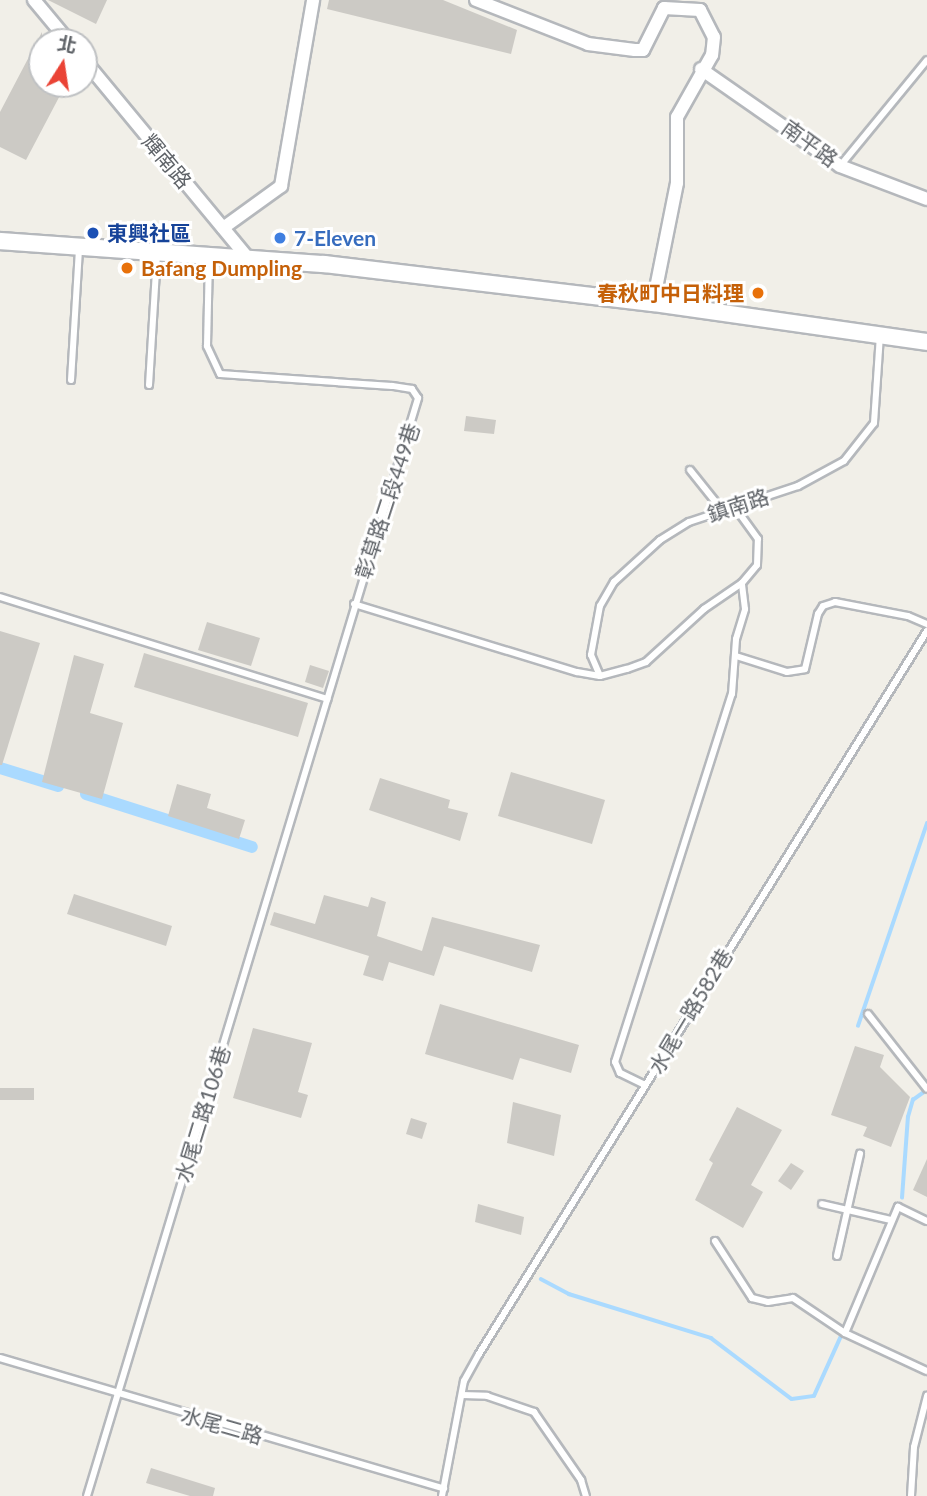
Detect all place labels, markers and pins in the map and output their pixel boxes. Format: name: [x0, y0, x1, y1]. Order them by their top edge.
place label: 東興社區: [107, 220, 191, 246]
marker: 東興社區: [85, 225, 101, 241]
place label: 7-Eleven: [294, 225, 376, 251]
marker: 7-Eleven: [272, 230, 288, 246]
place label: Bafang Dumpling: [141, 255, 302, 281]
marker: Bafang Dumpling: [119, 260, 135, 276]
place label: 春秋町中日料理: [597, 280, 744, 306]
marker: 春秋町中日料理: [750, 285, 766, 301]

